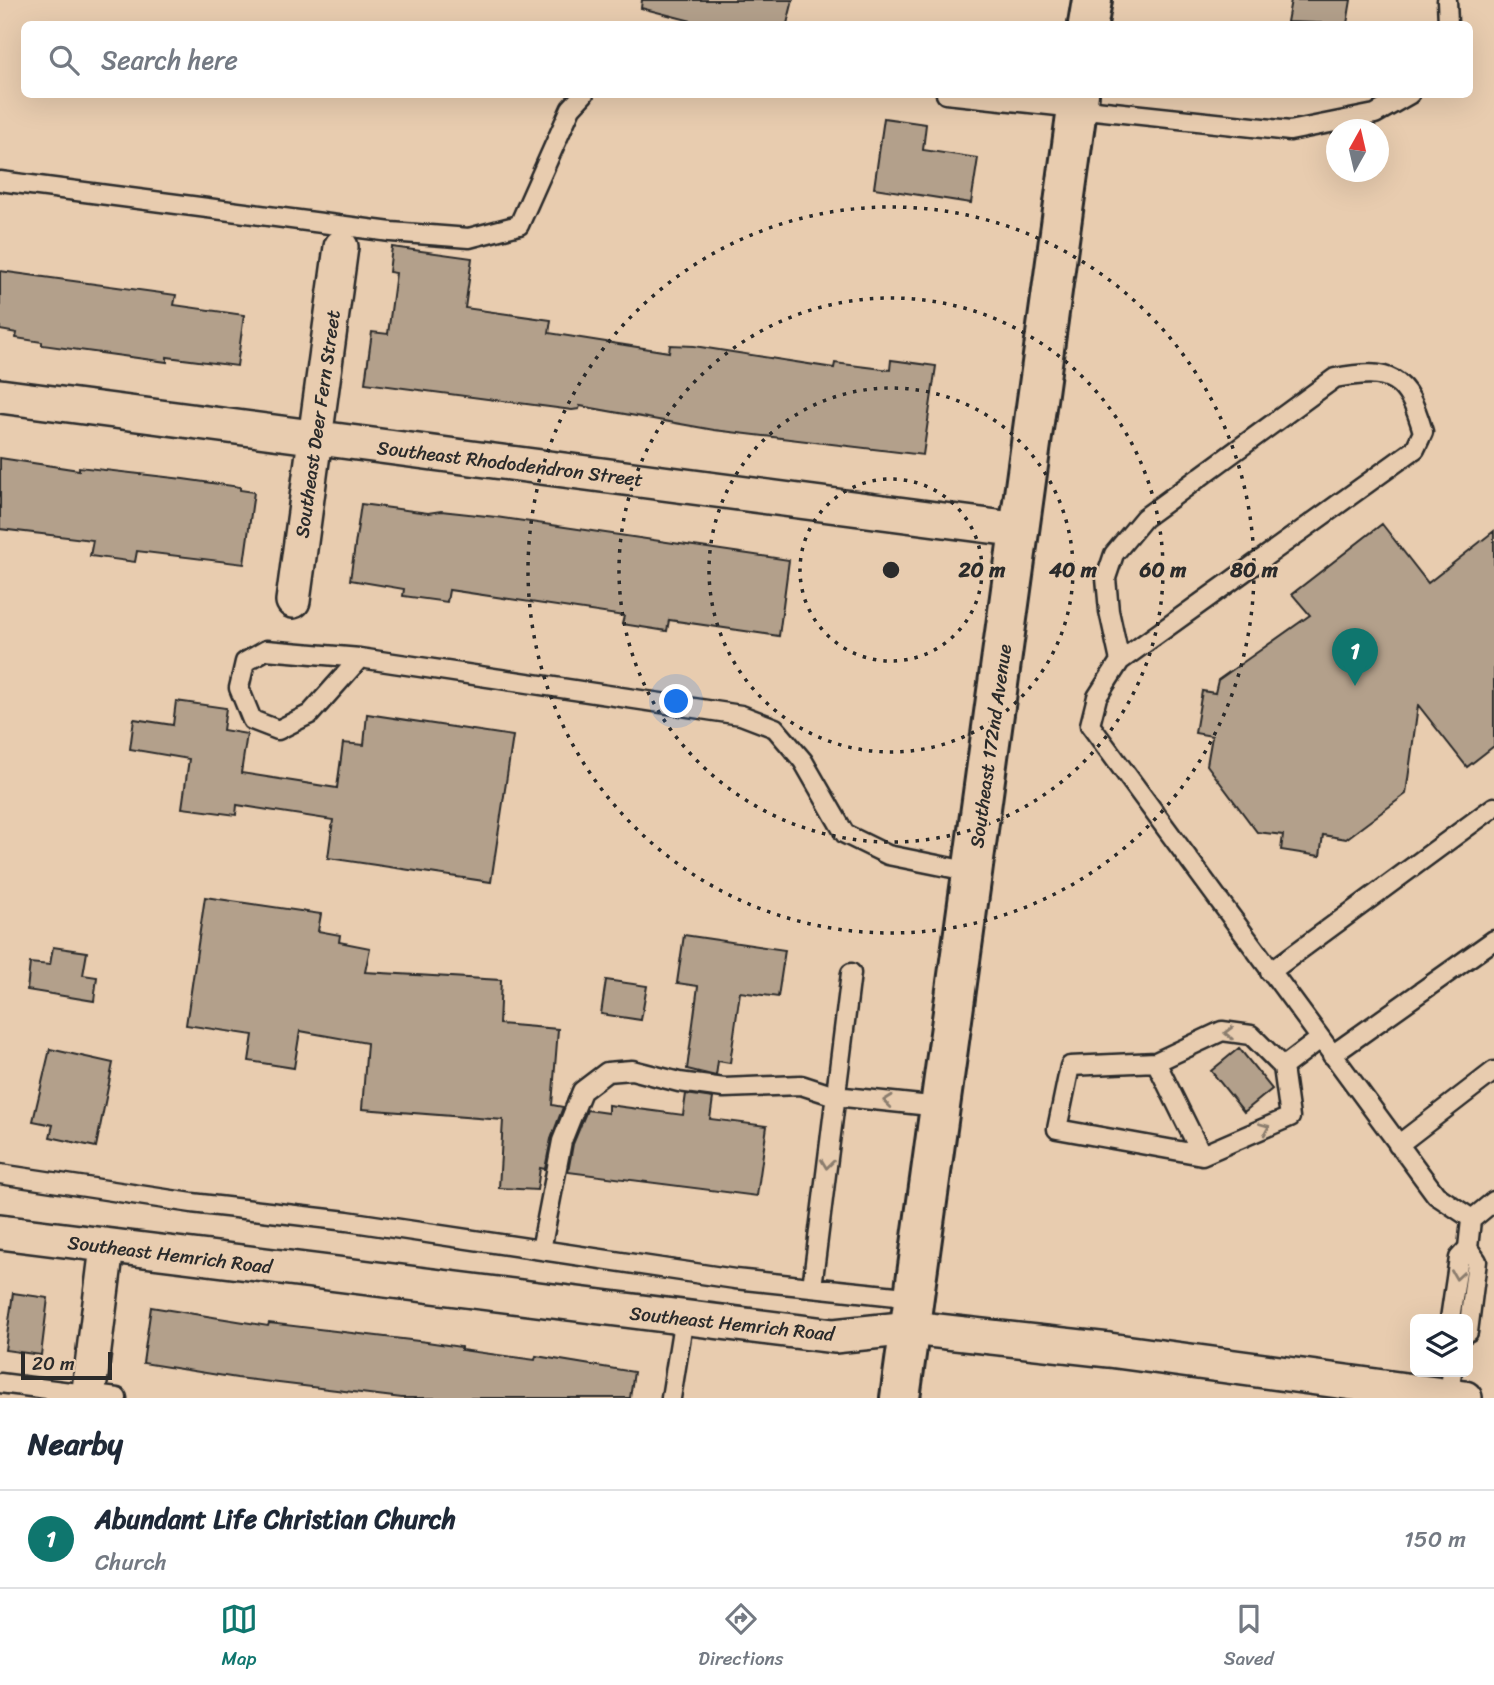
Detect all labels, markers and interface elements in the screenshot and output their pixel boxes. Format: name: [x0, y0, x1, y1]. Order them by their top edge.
search box: [21, 21, 1473, 98]
text: Search here: [101, 37, 238, 83]
icon: search: [45, 41, 83, 79]
north arrow: [1326, 119, 1389, 182]
street label: Southeast Deer Fern Street: [285, 308, 350, 540]
street label: Southeast Rhododendron Street: [375, 431, 645, 496]
text: 20 m: [958, 551, 1006, 589]
text: 40 m: [1048, 551, 1098, 589]
text: 60 m: [1139, 551, 1187, 589]
text: 80 m: [1229, 551, 1279, 589]
centre of rings: [879, 558, 903, 582]
pin: 1: [1332, 628, 1378, 686]
street label: Southeast 172nd Avenue: [960, 642, 1021, 850]
your location: [659, 684, 693, 718]
one-way arrow: [1223, 1025, 1233, 1041]
one-way arrow: [882, 1094, 893, 1109]
one-way arrow: [1258, 1122, 1270, 1136]
one-way arrow: [819, 1158, 834, 1170]
street label: Southeast Hemrich Road: [66, 1226, 276, 1284]
one-way arrow: [1450, 1269, 1465, 1281]
street label: Southeast Hemrich Road: [628, 1296, 838, 1351]
map controls: [1410, 1314, 1473, 1377]
button: layers: [1410, 1314, 1473, 1377]
text: 20 m: [32, 1347, 75, 1380]
scale bar: [21, 1349, 112, 1381]
text: Nearby: [28, 1417, 123, 1471]
text: Abundant Life Christian Church: [95, 1496, 456, 1542]
text: 1: [46, 1519, 56, 1560]
text: 150 m: [1404, 1519, 1466, 1560]
text: Church: [95, 1542, 167, 1583]
tab: Map: [220, 1600, 258, 1675]
tab: Directions: [698, 1600, 784, 1675]
tab: Saved: [1224, 1600, 1274, 1675]

